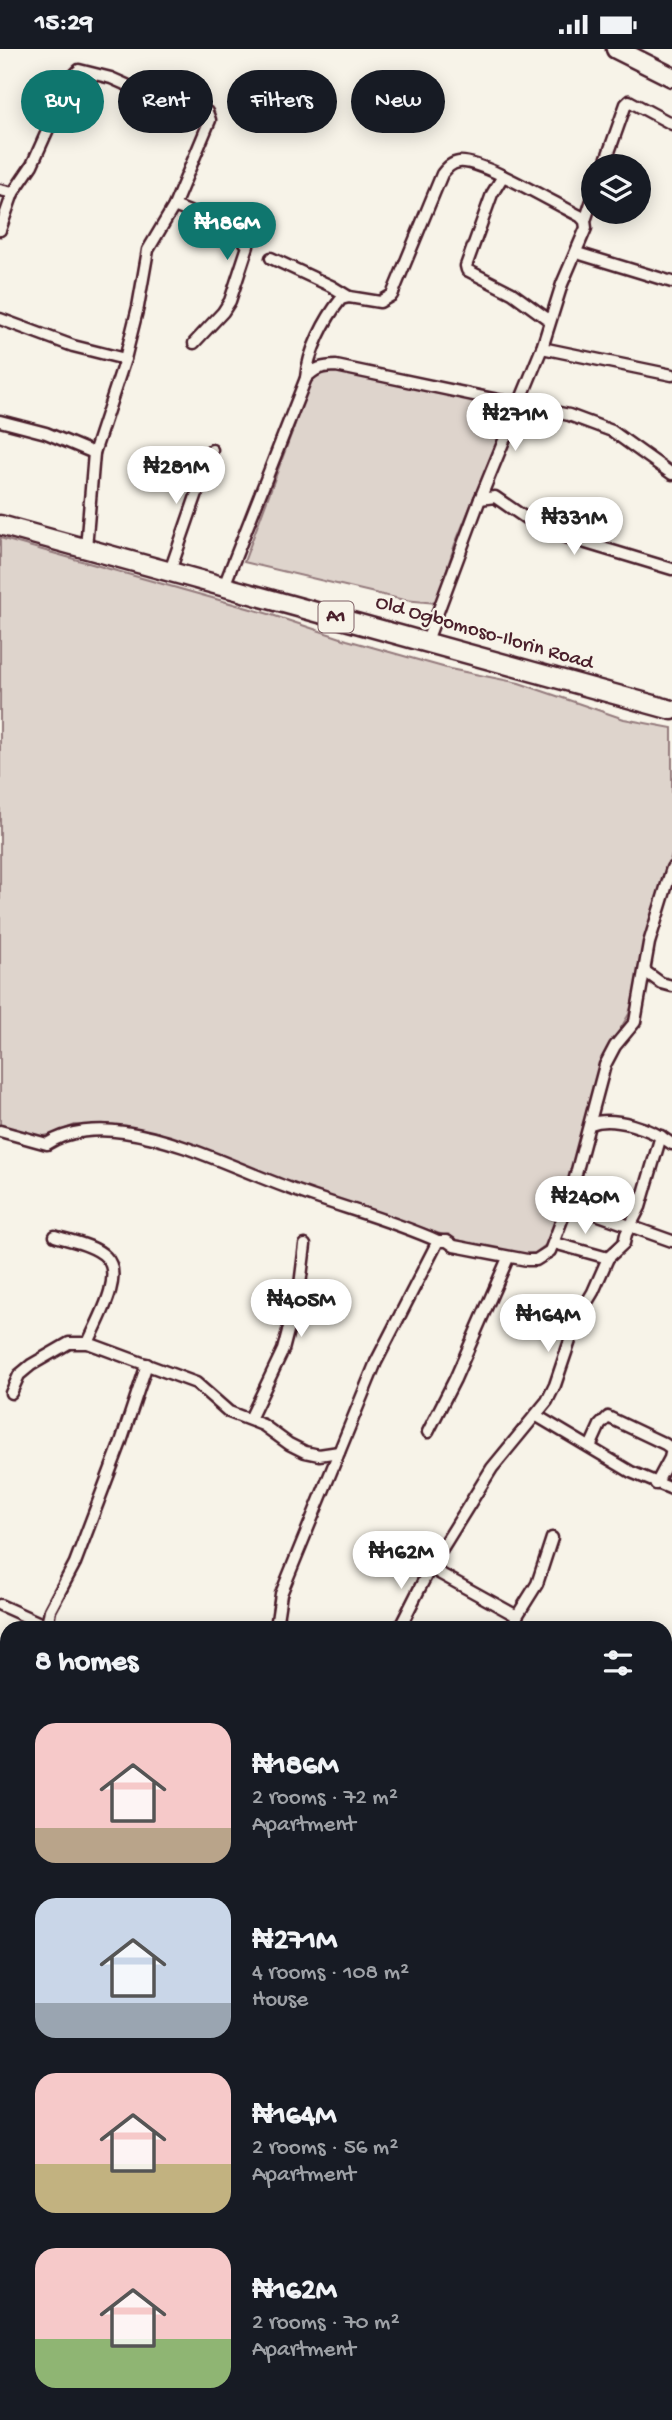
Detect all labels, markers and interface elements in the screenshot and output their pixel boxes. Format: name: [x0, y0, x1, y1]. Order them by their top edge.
text: 15:29: [35, 9, 93, 40]
chip: Buy: [21, 70, 104, 133]
chip: Rent: [118, 70, 213, 133]
chip: Filters: [227, 70, 337, 133]
chip: New: [351, 70, 445, 133]
map controls: [581, 154, 651, 224]
button: layers: [581, 154, 651, 224]
pin: ₦186M: [178, 203, 276, 262]
text: ₦186M: [194, 211, 260, 238]
pin: ₦271M: [466, 393, 564, 453]
text: ₦271M: [482, 402, 548, 429]
pin: ₦281M: [127, 447, 225, 506]
text: ₦281M: [143, 455, 209, 482]
pin: ₦331M: [525, 497, 623, 557]
text: ₦331M: [541, 506, 607, 533]
street label: Old Ogbomoso-Ilorin Road: [372, 591, 597, 678]
road number: A1: [318, 601, 354, 632]
pin: ₦240M: [536, 1177, 634, 1236]
text: ₦240M: [551, 1185, 619, 1212]
pin: ₦405M: [252, 1279, 350, 1339]
text: ₦405M: [267, 1288, 335, 1315]
pin: ₦164M: [499, 1295, 597, 1354]
text: ₦164M: [516, 1303, 580, 1330]
pin: ₦162M: [352, 1531, 450, 1591]
text: ₦162M: [369, 1540, 433, 1567]
icon: filters: [599, 1644, 637, 1682]
text: 8 homes: [35, 1646, 138, 1681]
text: ₦186M: [252, 1750, 338, 1785]
icon: home: [91, 1751, 175, 1835]
text: 2 rooms · 72 m²: [252, 1785, 398, 1812]
text: Apartment: [252, 1812, 356, 1839]
text: ₦271M: [252, 1925, 337, 1960]
icon: home: [91, 1926, 175, 2010]
text: 4 rooms · 108 m²: [252, 1960, 409, 1987]
text: House: [252, 1987, 308, 2014]
text: ₦164M: [252, 2100, 336, 2135]
icon: home: [91, 2101, 175, 2185]
text: 2 rooms · 56 m²: [252, 2135, 398, 2162]
text: Apartment: [252, 2162, 356, 2189]
text: ₦162M: [252, 2275, 337, 2310]
icon: home: [91, 2276, 175, 2360]
text: 2 rooms · 70 m²: [252, 2310, 400, 2337]
text: Apartment: [252, 2337, 356, 2364]

